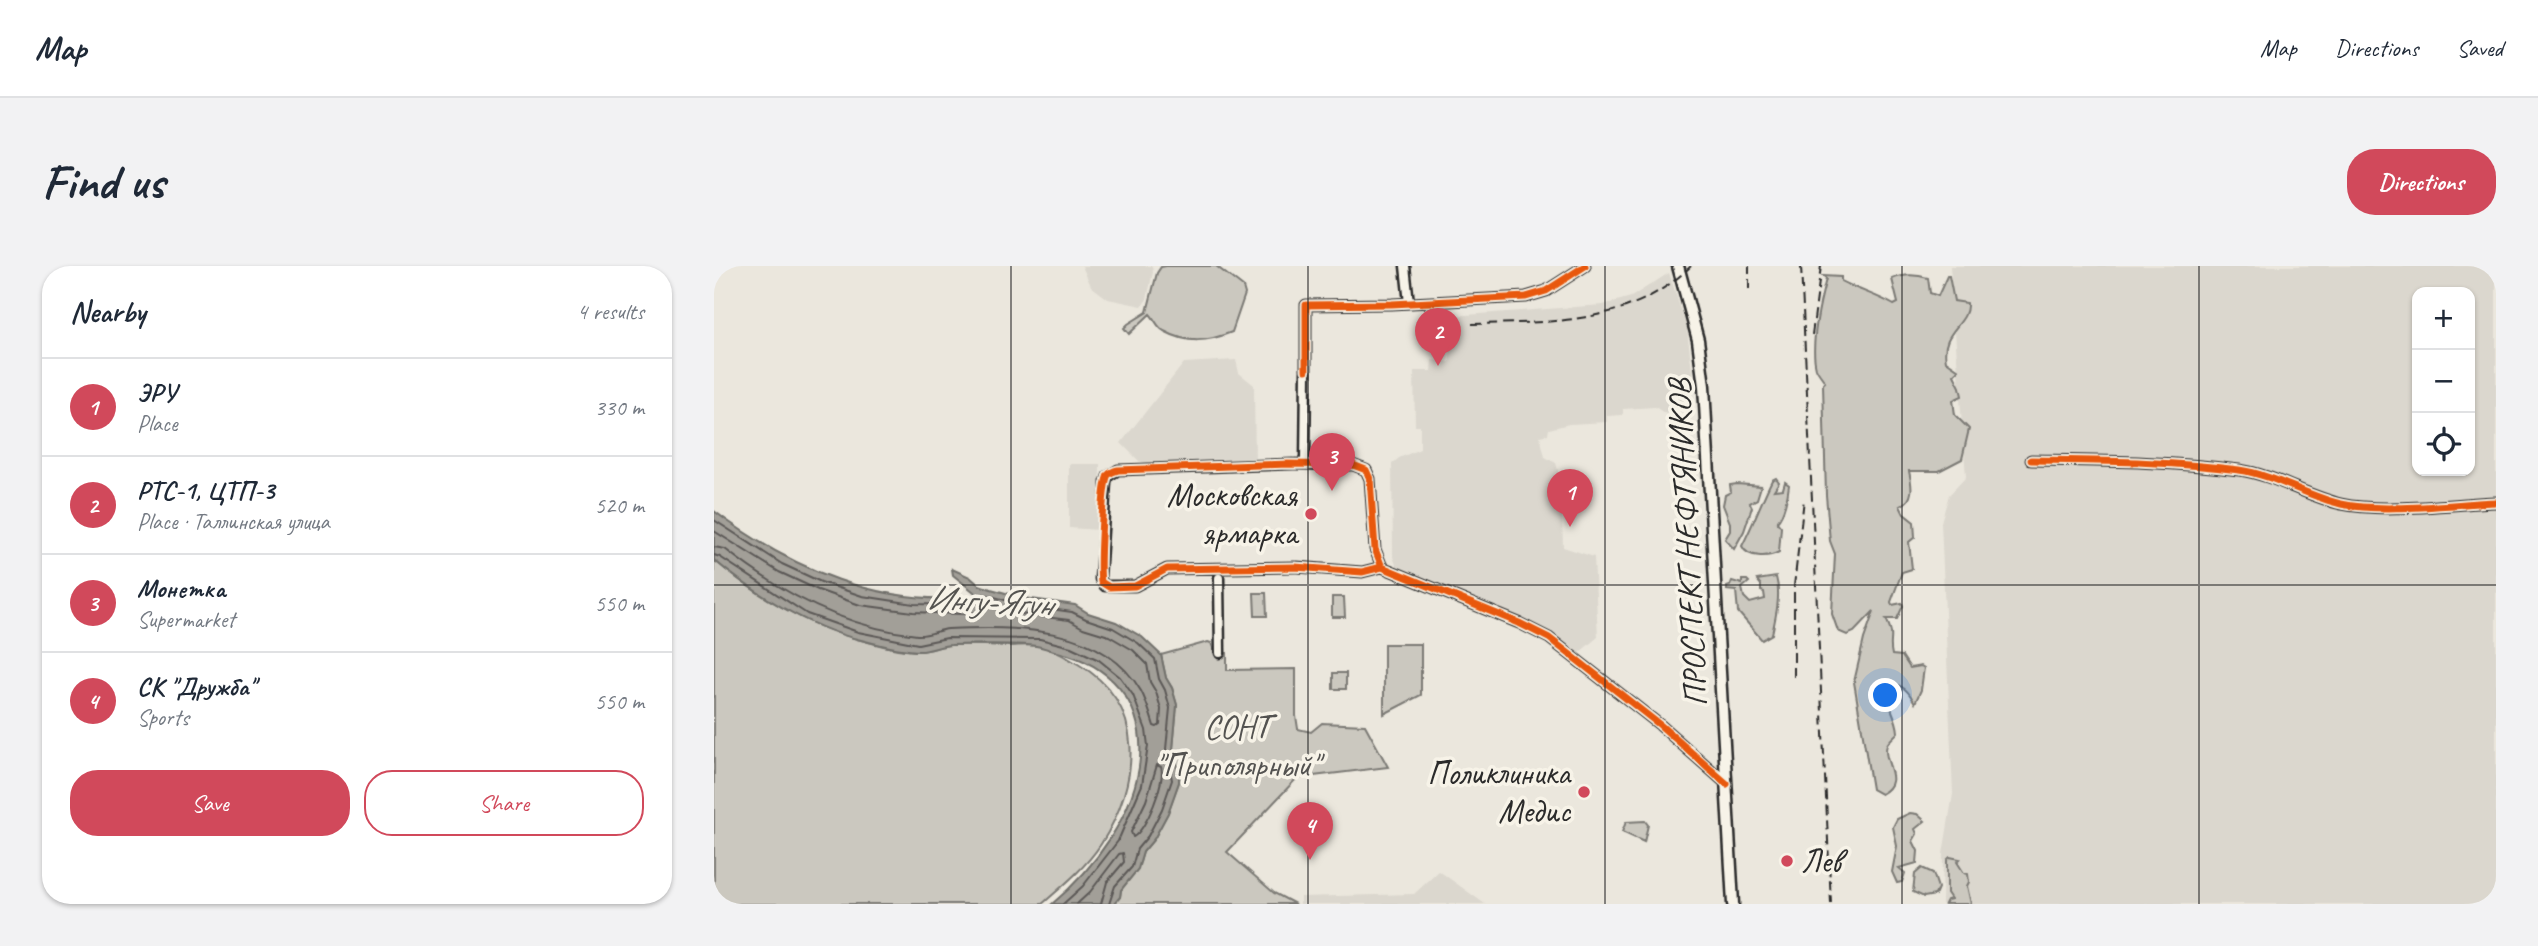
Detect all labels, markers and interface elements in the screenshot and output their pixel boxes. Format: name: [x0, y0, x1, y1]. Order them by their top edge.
text: Map: [35, 27, 86, 69]
text: Map: [2260, 33, 2297, 63]
text: Directions: [2335, 33, 2418, 63]
text: Saved: [2456, 33, 2503, 63]
button: Directions: [2347, 149, 2496, 215]
text: Find us: [42, 151, 164, 213]
map controls: [2412, 287, 2475, 476]
button: +: [2412, 287, 2475, 350]
text: Nearby: [70, 293, 146, 331]
text: 4 results: [577, 297, 644, 326]
pin: 2: [1415, 308, 1461, 366]
button: −: [2412, 350, 2475, 413]
street label: ПРОСПЕКТ НЕФТЯНИКОВ: [1657, 375, 1717, 708]
text: ЭРУ: [137, 376, 177, 409]
text: 1: [88, 393, 98, 422]
text: 330 m: [595, 393, 644, 422]
text: Place: [137, 409, 177, 438]
button: locate: [2412, 413, 2475, 476]
pin: 3: [1309, 433, 1355, 491]
pin: 1: [1547, 469, 1593, 527]
text: РТС-1, ЦТП-3: [137, 474, 274, 507]
place label: Московская ярмарка: [1167, 474, 1299, 554]
text: 2: [88, 491, 98, 520]
text: 520 m: [595, 491, 644, 520]
marker: Московская ярмарка: [1303, 506, 1319, 522]
text: Place · Таллинская улица: [137, 507, 330, 536]
text: Монетка: [137, 572, 225, 605]
water label: Ингу-Ягун: [925, 575, 1058, 627]
text: 3: [88, 589, 98, 618]
text: 550 m: [595, 589, 644, 618]
text: Supermarket: [137, 605, 235, 634]
text: СК "Дружба": [137, 670, 255, 703]
your location: [1868, 678, 1902, 712]
text: 4: [88, 687, 98, 716]
text: 550 m: [595, 687, 644, 716]
text: Sports: [137, 703, 189, 732]
park label: СОНТ "Приполярный": [1155, 706, 1325, 786]
place label: Поликлиника Медис: [1427, 752, 1572, 832]
button: Save: [70, 770, 350, 836]
button: Share: [364, 770, 644, 836]
marker: Поликлиника Медис: [1576, 784, 1592, 800]
pin: 4: [1287, 802, 1333, 860]
place label: Лев: [1801, 840, 1849, 882]
marker: Лев: [1779, 853, 1795, 869]

